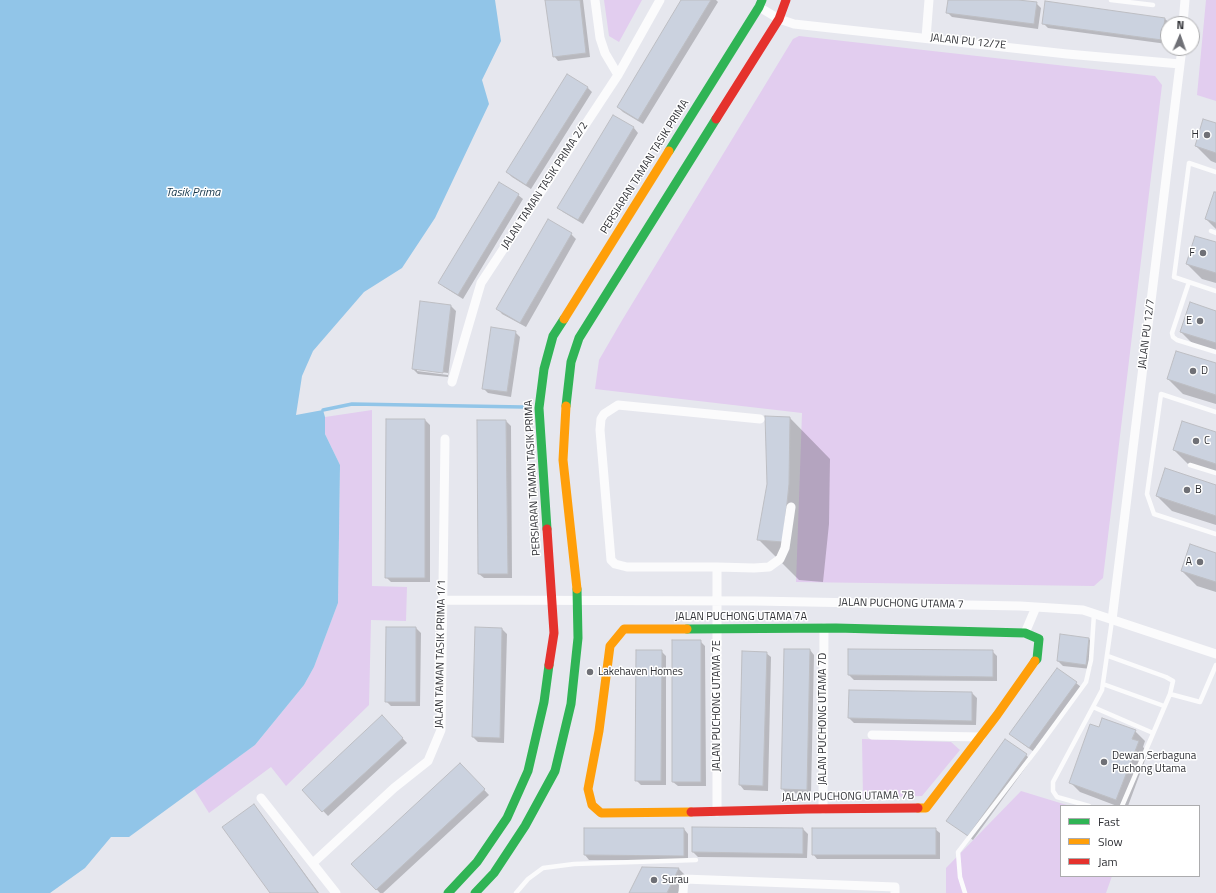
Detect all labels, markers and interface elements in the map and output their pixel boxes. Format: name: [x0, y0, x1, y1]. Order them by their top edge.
north arrow: [1160, 16, 1200, 56]
text: N: [1176, 17, 1184, 33]
street label: JALAN PU 12/7E: [929, 31, 1007, 53]
street label: PERSIARAN TAMAN TASIK PRIMA: [598, 97, 692, 237]
street label: JALAN TAMAN TASIK PRIMA 2/2: [499, 120, 591, 252]
place label: H: [1192, 128, 1199, 142]
marker: H: [1202, 130, 1212, 140]
water label: Tasik Prima: [166, 186, 220, 200]
place label: F: [1189, 246, 1195, 260]
marker: F: [1198, 248, 1208, 258]
street label: JALAN PU 12/7: [1136, 298, 1158, 370]
place label: E: [1186, 314, 1192, 328]
marker: E: [1195, 316, 1205, 326]
place label: D: [1201, 364, 1208, 378]
marker: D: [1188, 366, 1198, 376]
street label: PERSIARAN TAMAN TASIK PRIMA: [522, 400, 544, 556]
place label: C: [1204, 434, 1210, 448]
marker: C: [1191, 436, 1201, 446]
place label: B: [1195, 483, 1202, 497]
marker: B: [1182, 485, 1192, 495]
place label: A: [1185, 555, 1192, 569]
marker: A: [1195, 557, 1205, 567]
street label: JALAN TAMAN TASIK PRIMA 1/1: [433, 579, 449, 729]
street label: JALAN PUCHONG UTAMA 7: [838, 596, 964, 612]
street label: JALAN PUCHONG UTAMA 7A: [675, 610, 807, 624]
street label: JALAN PUCHONG UTAMA 7E: [710, 640, 724, 772]
street label: JALAN PUCHONG UTAMA 7D: [816, 653, 830, 785]
place label: Lakehaven Homes: [598, 665, 683, 679]
marker: Lakehaven Homes: [585, 667, 595, 677]
place label: Dewan Serbaguna Puchong Utama: [1112, 749, 1196, 775]
marker: Dewan Serbaguna Puchong Utama: [1099, 757, 1109, 767]
street label: JALAN PUCHONG UTAMA 7B: [782, 789, 914, 805]
legend: [1060, 805, 1200, 877]
text: Fast: [1098, 812, 1120, 831]
text: Slow: [1098, 832, 1123, 851]
text: Jam: [1098, 852, 1118, 871]
place label: Surau: [662, 873, 689, 887]
marker: Surau: [649, 875, 659, 885]

